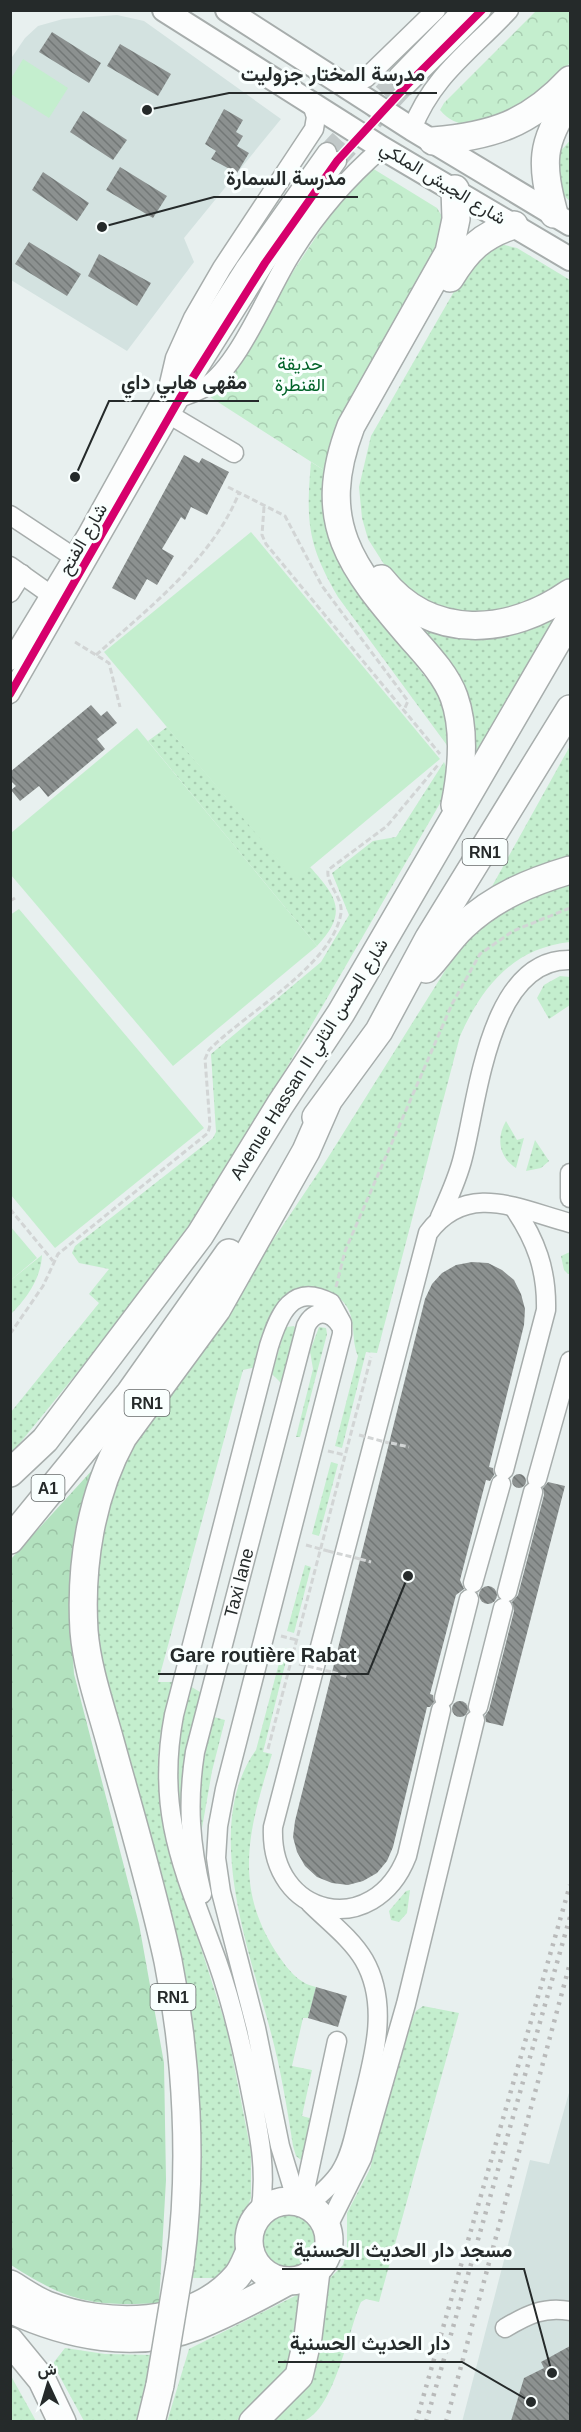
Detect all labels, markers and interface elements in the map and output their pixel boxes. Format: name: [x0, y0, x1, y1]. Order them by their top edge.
callout: مدرسة المختار جزوليت: [229, 55, 437, 93]
text: مدرسة المختار جزوليت: [241, 63, 425, 87]
street label: شارع الجيش الملكي: [374, 138, 509, 233]
callout: مدرسة السمارة: [214, 159, 358, 197]
text: مدرسة السمارة: [226, 167, 346, 191]
park label: حديقة القنطرة: [275, 354, 325, 396]
callout: مقهى هابي داي: [109, 363, 259, 401]
text: مقهى هابي داي: [121, 371, 247, 399]
street label: شارع الفتح: [55, 500, 113, 579]
road number: RN1: [462, 839, 508, 865]
street label: Avenue Hassan II شارع الحسن الثاني: [226, 935, 396, 1186]
road number: RN1: [124, 1390, 170, 1416]
road number: A1: [32, 1475, 64, 1501]
street label: Taxi lane: [220, 1546, 258, 1620]
callout: Gare routière Rabat: [158, 1636, 368, 1674]
text: Gare routière Rabat: [170, 1644, 357, 1666]
road number: RN1: [150, 1984, 195, 2010]
callout: مسجد دار الحديث الحسنية: [282, 2231, 524, 2269]
text: مسجد دار الحديث الحسنية: [294, 2239, 512, 2263]
callout: دار الحديث الحسنية: [278, 2324, 462, 2362]
text: دار الحديث الحسنية: [290, 2332, 450, 2356]
north arrow: [18, 2354, 78, 2414]
text: ش: [37, 2360, 57, 2380]

